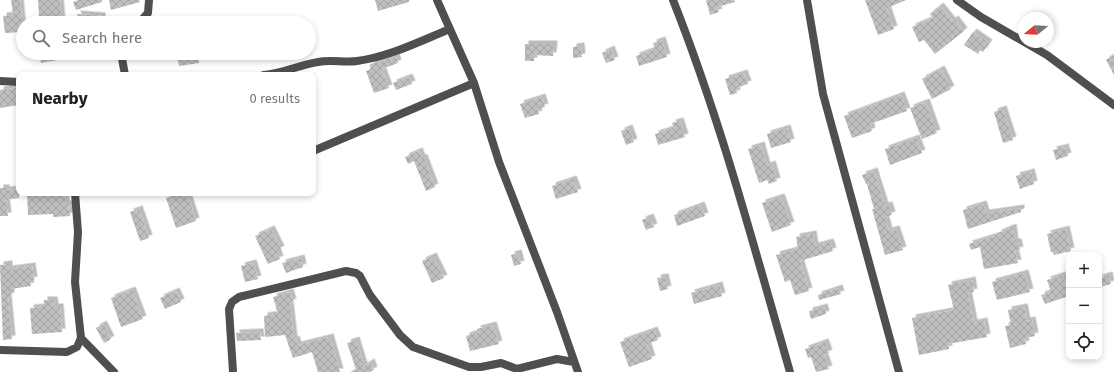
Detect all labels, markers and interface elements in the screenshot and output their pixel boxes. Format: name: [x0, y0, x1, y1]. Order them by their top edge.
north arrow: [1018, 12, 1054, 48]
search box: [16, 16, 316, 60]
icon: search: [30, 27, 52, 49]
text: Search here: [62, 29, 142, 47]
text: Nearby: [32, 88, 87, 109]
text: 0 results: [249, 91, 300, 106]
map controls: [1066, 252, 1102, 360]
button: +: [1066, 252, 1102, 288]
button: −: [1066, 288, 1102, 324]
button: locate: [1066, 324, 1102, 360]

